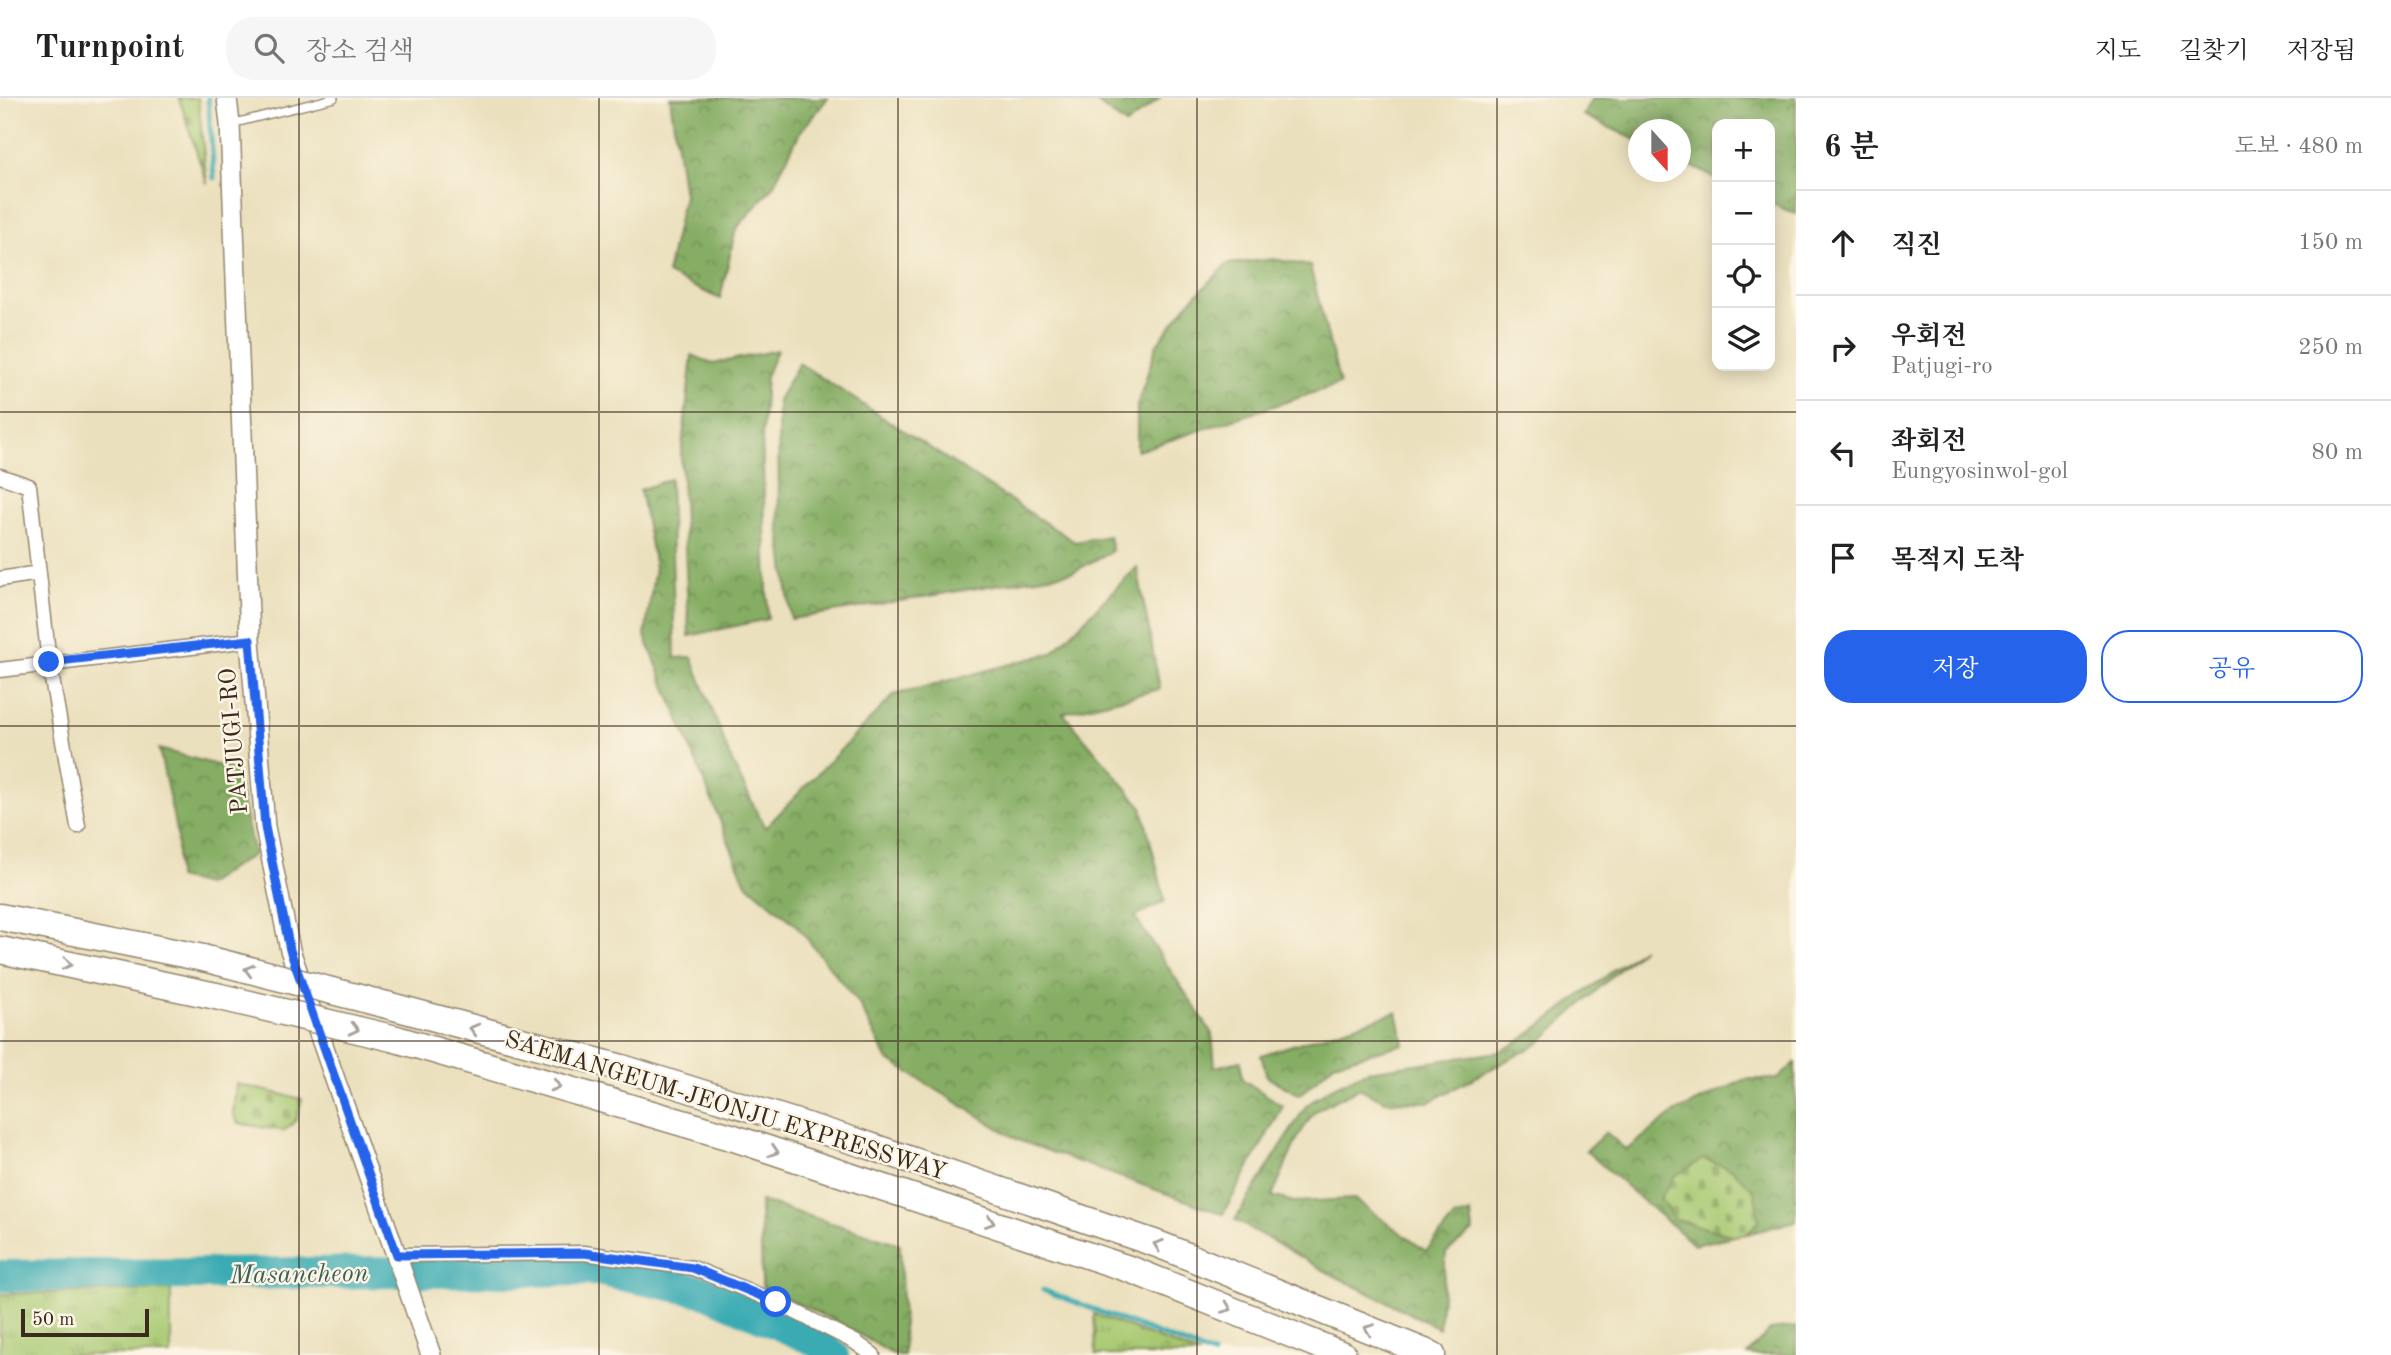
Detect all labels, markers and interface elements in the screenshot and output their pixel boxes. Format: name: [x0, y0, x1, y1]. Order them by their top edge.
search box: [226, 17, 716, 80]
icon: search: [250, 29, 288, 67]
text: Turnpoint: [35, 32, 184, 65]
text: 장소 검색: [306, 39, 414, 65]
text: 지도: [2095, 40, 2141, 64]
text: 길찾기: [2179, 40, 2248, 64]
text: 저장됨: [2286, 40, 2356, 64]
north arrow: [1628, 119, 1691, 182]
map controls: [1712, 119, 1775, 371]
button: +: [1712, 119, 1775, 182]
text: 6 분: [1824, 133, 1879, 163]
text: 도보 · 480 m: [2235, 135, 2363, 158]
button: −: [1712, 182, 1775, 245]
icon: ahead: [1824, 224, 1862, 262]
text: 150 m: [2298, 231, 2363, 254]
text: 직진: [1891, 233, 1941, 259]
button: locate: [1712, 245, 1775, 308]
button: layers: [1712, 308, 1775, 371]
text: 우회전: [1891, 324, 1966, 350]
icon: right: [1824, 329, 1862, 367]
text: 250 m: [2298, 336, 2363, 359]
text: Patjugi-ro: [1891, 355, 1993, 378]
text: 좌회전: [1891, 429, 1966, 455]
icon: left: [1824, 434, 1862, 472]
text: 80 m: [2312, 441, 2363, 464]
text: Eungyosinwol-gol: [1891, 460, 2068, 483]
icon: arrive: [1824, 539, 1862, 577]
text: 목적지 도착: [1891, 548, 2024, 574]
button: 저장: [1824, 630, 2087, 703]
button: 공유: [2101, 630, 2363, 703]
route end: [33, 646, 64, 677]
street label: PATJUGI-RO: [217, 667, 253, 815]
one-way arrow: [61, 955, 73, 970]
one-way arrow: [244, 964, 256, 978]
one-way arrow: [348, 1021, 360, 1035]
one-way arrow: [468, 1023, 480, 1037]
street label: SAEMANGEUM-JEONJU EXPRESSWAY: [502, 1028, 949, 1186]
one-way arrow: [549, 1077, 561, 1092]
one-way arrow: [767, 1143, 779, 1157]
one-way arrow: [983, 1214, 995, 1229]
one-way arrow: [1152, 1239, 1164, 1253]
water label: Masancheon: [228, 1261, 369, 1289]
route start: [760, 1286, 791, 1317]
one-way arrow: [1220, 1299, 1232, 1313]
scale bar: [21, 1306, 149, 1338]
text: 50 m: [32, 1311, 74, 1330]
one-way arrow: [1364, 1324, 1376, 1338]

